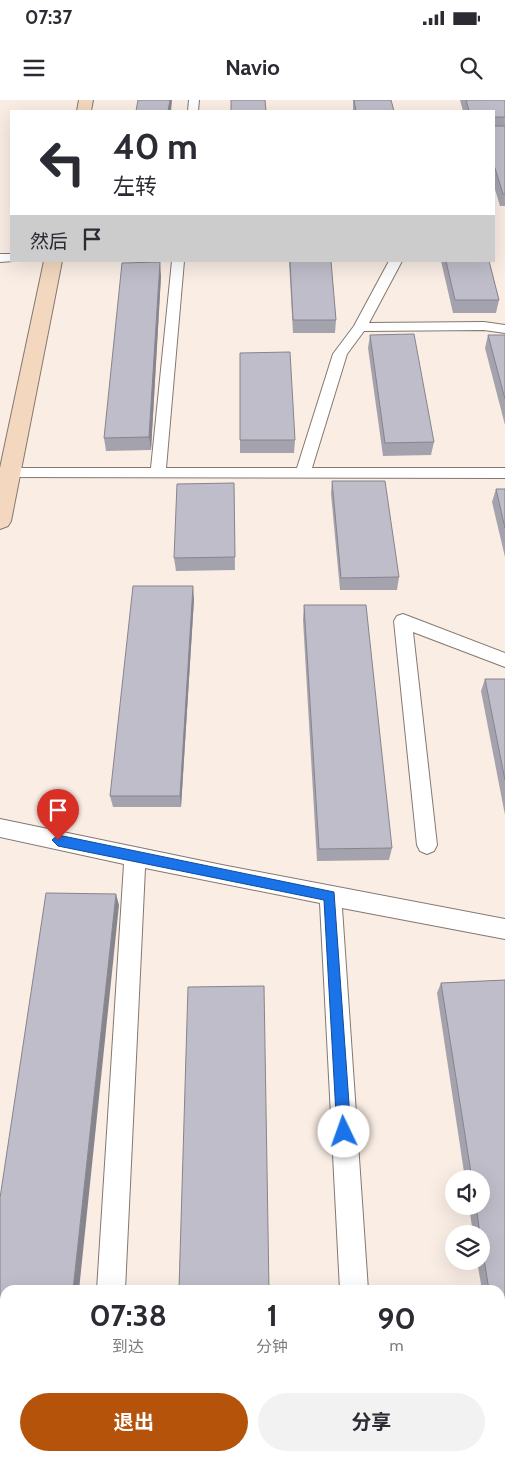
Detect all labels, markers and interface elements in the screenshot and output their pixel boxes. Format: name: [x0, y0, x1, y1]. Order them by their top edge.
text: 07:37: [25, 6, 72, 29]
icon: menu: [20, 54, 48, 82]
text: Navio: [225, 54, 280, 81]
icon: search: [457, 54, 485, 82]
text: 40 m: [113, 125, 198, 168]
icon: left: [30, 130, 95, 195]
text: 左转: [113, 173, 157, 200]
icon: arrive: [78, 225, 106, 253]
text: 然后: [30, 230, 68, 253]
pin: [37, 789, 79, 840]
icon: arrive: [44, 796, 72, 824]
position arrow: [317, 1105, 369, 1157]
map controls: [445, 1170, 490, 1270]
button: sound: [445, 1170, 490, 1215]
button: layers: [445, 1225, 490, 1270]
text: 07:38: [89, 1297, 167, 1334]
text: 1: [267, 1297, 278, 1334]
text: 90: [378, 1300, 416, 1337]
text: m: [390, 1336, 404, 1355]
text: 到达: [112, 1337, 144, 1356]
text: 分钟: [256, 1337, 288, 1356]
button: 退出: [20, 1393, 248, 1451]
button: 分享: [258, 1393, 485, 1451]

